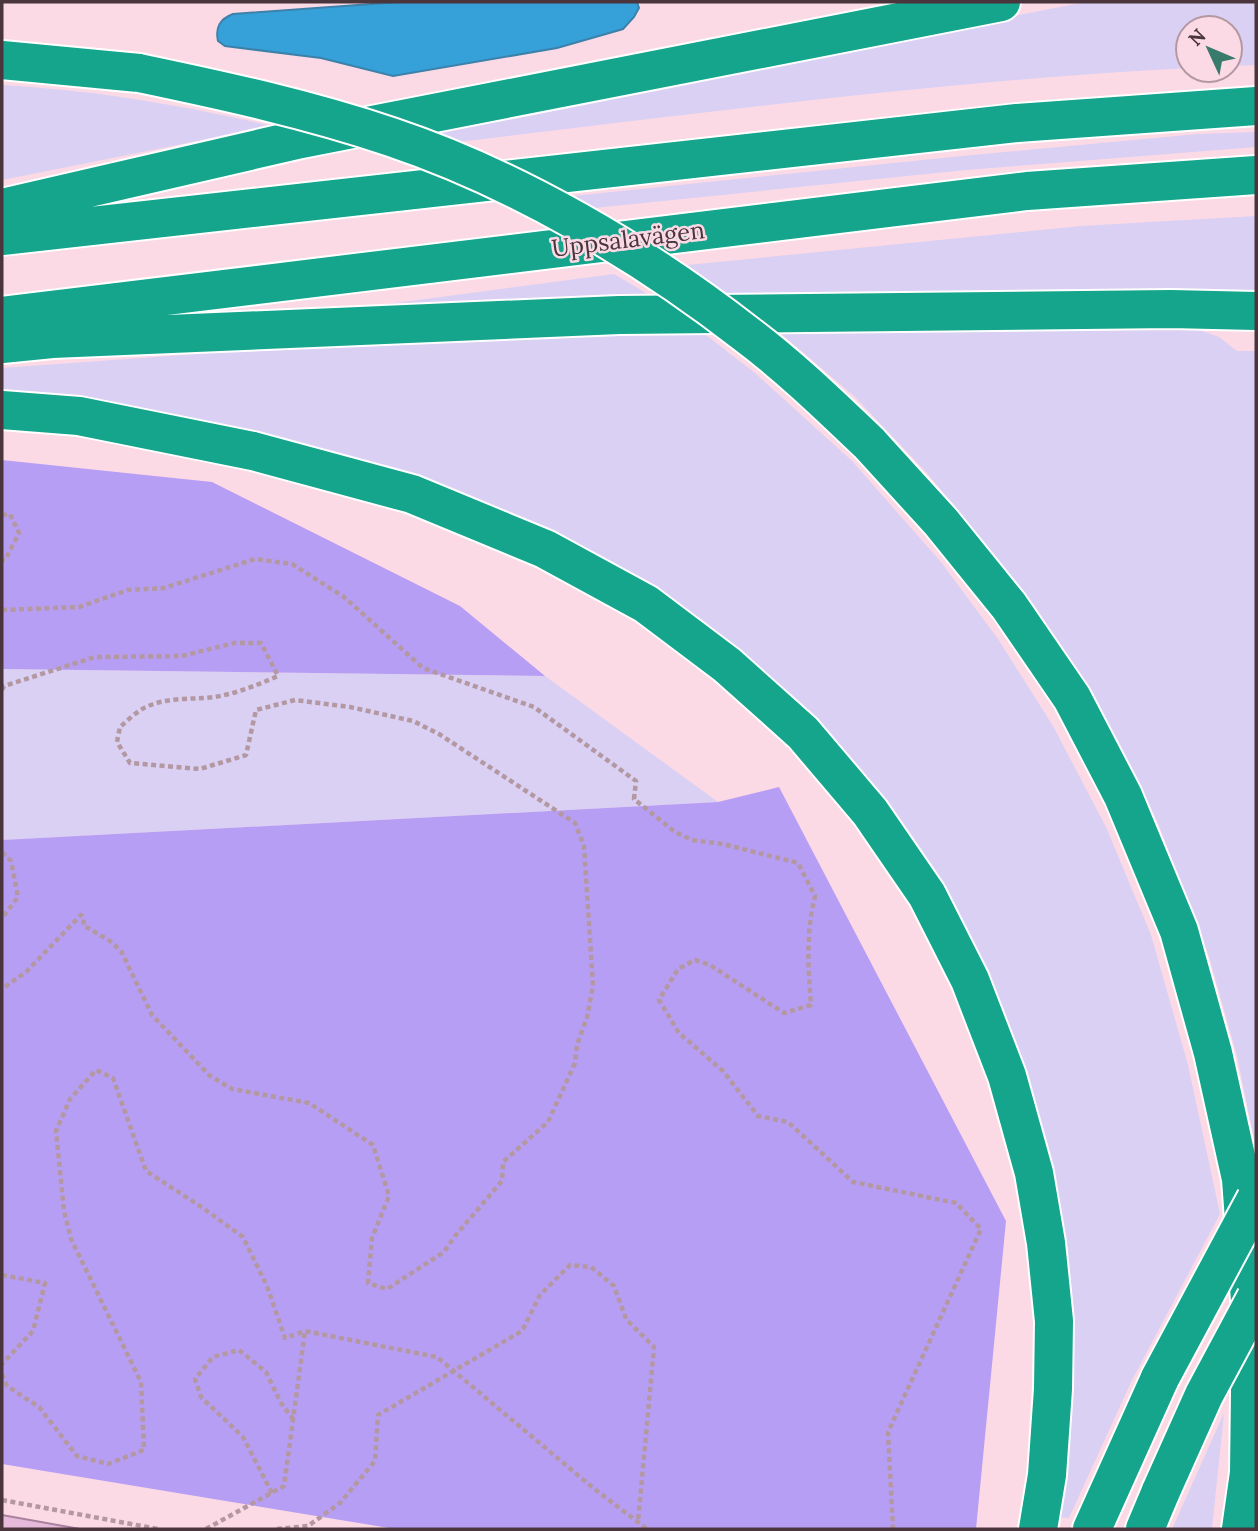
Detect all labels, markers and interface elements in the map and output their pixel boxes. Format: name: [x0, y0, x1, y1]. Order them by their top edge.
north arrow: [1174, 14, 1244, 84]
text: N: [1183, 23, 1211, 51]
street label: Uppsalavägen: [550, 214, 706, 264]

